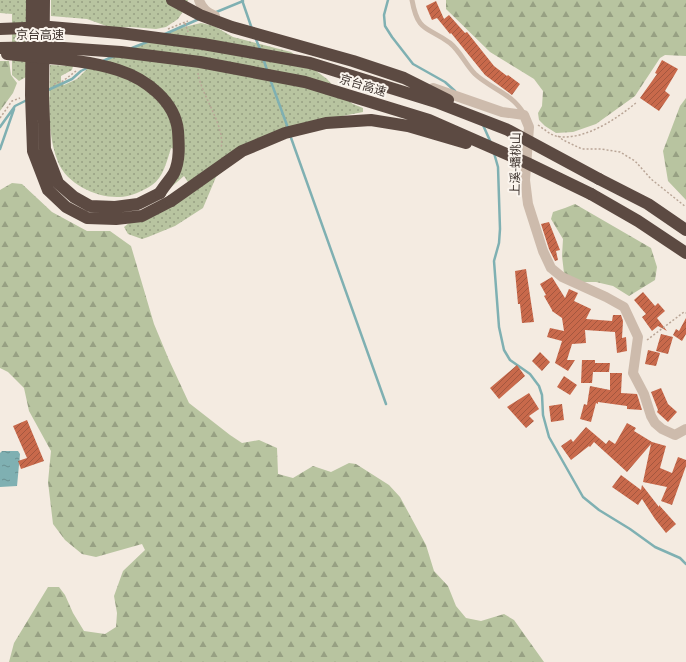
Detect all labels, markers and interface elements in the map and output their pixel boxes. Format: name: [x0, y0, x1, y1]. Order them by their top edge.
street label: 京台高速: [16, 28, 64, 41]
street label: 京台高速: [338, 72, 388, 98]
street label: 上溪-蟠桃山: [508, 132, 522, 196]

